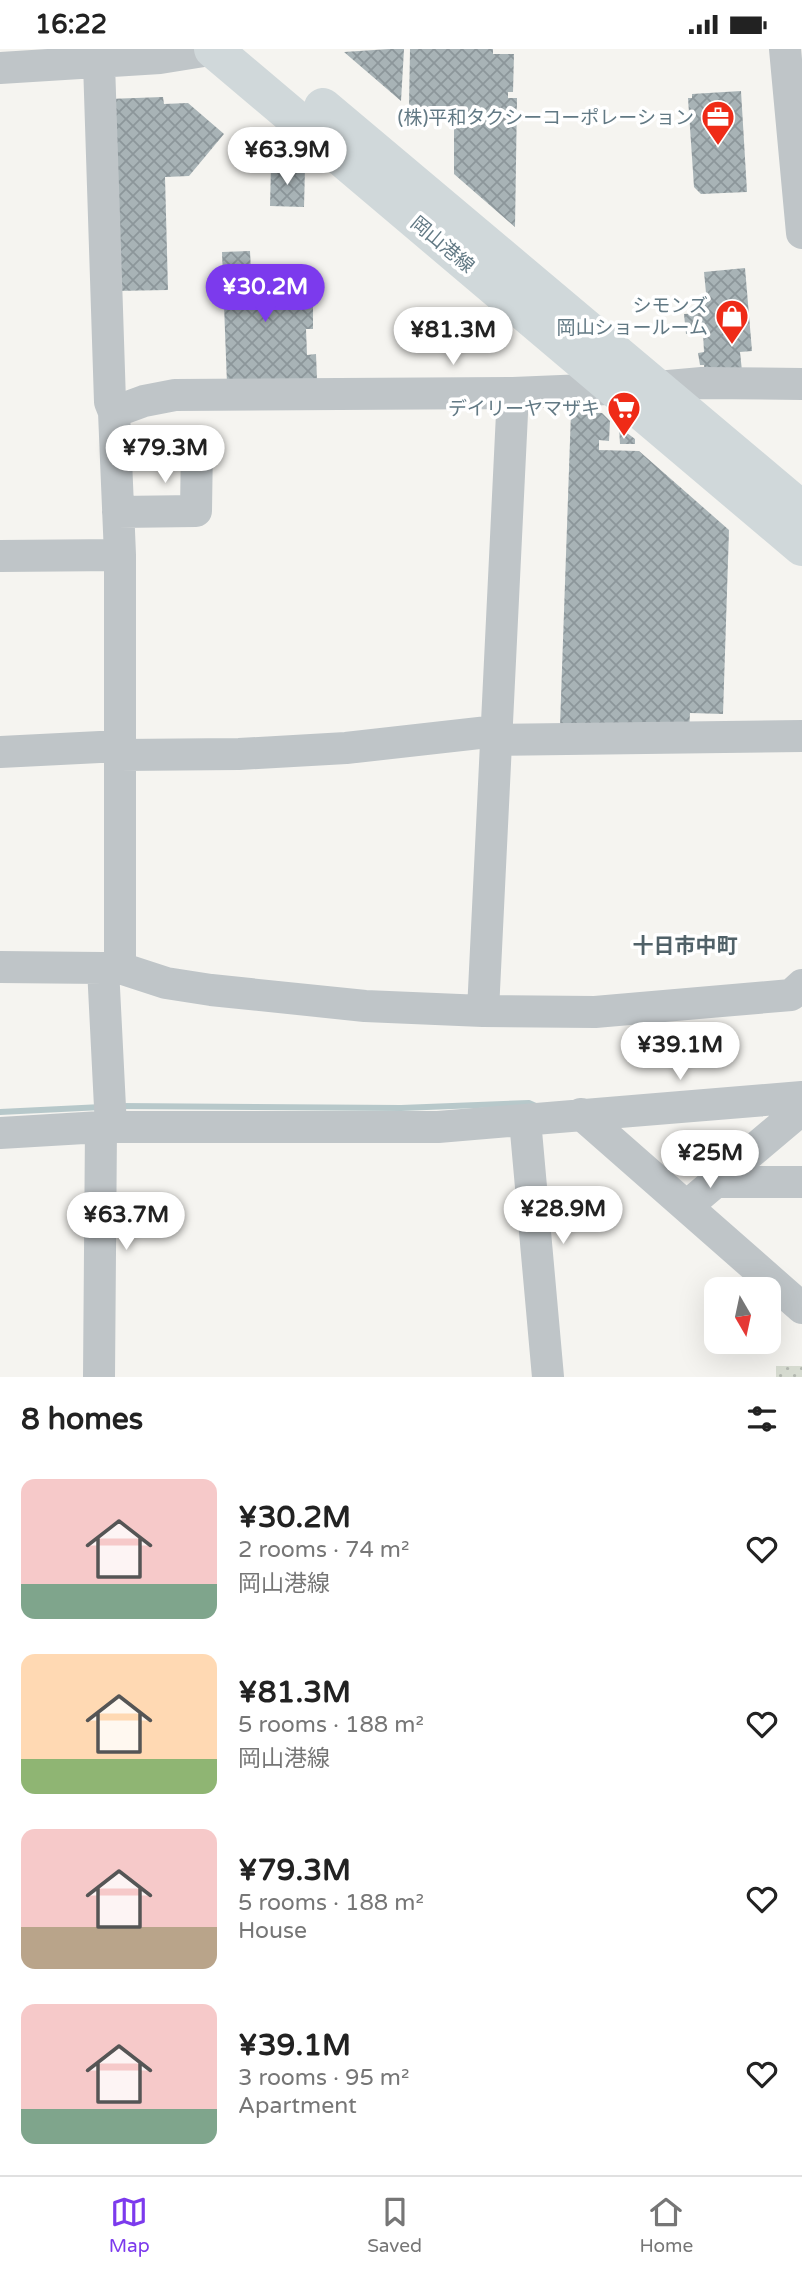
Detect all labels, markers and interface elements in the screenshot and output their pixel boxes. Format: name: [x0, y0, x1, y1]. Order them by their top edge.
text: 16:22: [35, 9, 107, 40]
office icon: (株)平和タクシーコーポレーション: [699, 98, 737, 147]
place label: (株)平和タクシーコーポレーション: [398, 107, 694, 129]
pin: ¥63.9M: [230, 127, 344, 187]
text: ¥63.9M: [244, 136, 330, 164]
street label: 岡山港線: [406, 212, 479, 278]
pin: ¥30.2M: [208, 265, 322, 324]
text: ¥30.2M: [222, 273, 308, 301]
place label: シモンズ 岡山ショールーム: [557, 295, 708, 339]
shop icon: シモンズ 岡山ショールーム: [713, 297, 751, 346]
pin: ¥81.3M: [396, 307, 510, 367]
text: ¥81.3M: [410, 316, 496, 344]
supermarket icon: デイリーヤマザキ: [605, 389, 643, 438]
place label: デイリーヤマザキ: [448, 398, 600, 420]
pin: ¥79.3M: [108, 425, 222, 485]
text: ¥79.3M: [122, 434, 208, 462]
district label: 十日市中町: [633, 934, 738, 959]
pin: ¥39.1M: [623, 1023, 737, 1082]
text: ¥39.1M: [637, 1031, 723, 1059]
pin: ¥25M: [669, 1131, 751, 1190]
text: ¥25M: [677, 1139, 743, 1167]
pin: ¥28.9M: [506, 1187, 620, 1246]
pin: ¥63.7M: [69, 1193, 183, 1252]
text: ¥28.9M: [520, 1195, 606, 1223]
text: ¥63.7M: [83, 1201, 169, 1229]
north arrow: [704, 1277, 780, 1355]
map controls: [704, 1277, 781, 1354]
icon: filters: [743, 1400, 781, 1438]
text: 8 homes: [21, 1401, 143, 1438]
text: ¥30.2M: [238, 1499, 351, 1536]
icon: home: [77, 1507, 161, 1591]
icon: heart: [743, 1530, 781, 1568]
text: 2 rooms · 74 m²: [238, 1536, 409, 1564]
text: 岡山港線: [238, 1570, 330, 1598]
text: ¥81.3M: [238, 1674, 351, 1711]
icon: home: [77, 1682, 161, 1766]
icon: heart: [743, 1705, 781, 1743]
text: 5 rooms · 188 m²: [238, 1711, 424, 1739]
text: 岡山港線: [238, 1745, 330, 1773]
text: ¥79.3M: [238, 1852, 351, 1889]
icon: home: [77, 1857, 161, 1941]
icon: heart: [743, 1880, 781, 1918]
text: 5 rooms · 188 m²: [238, 1889, 424, 1917]
text: House: [238, 1917, 307, 1945]
text: ¥39.1M: [238, 2027, 351, 2064]
icon: home: [77, 2032, 161, 2116]
icon: heart: [743, 2055, 781, 2093]
text: 3 rooms · 95 m²: [238, 2064, 409, 2092]
text: Apartment: [238, 2092, 357, 2120]
tab: Map: [109, 2193, 150, 2257]
tab: Saved: [367, 2193, 422, 2257]
tab: Home: [639, 2193, 693, 2257]

